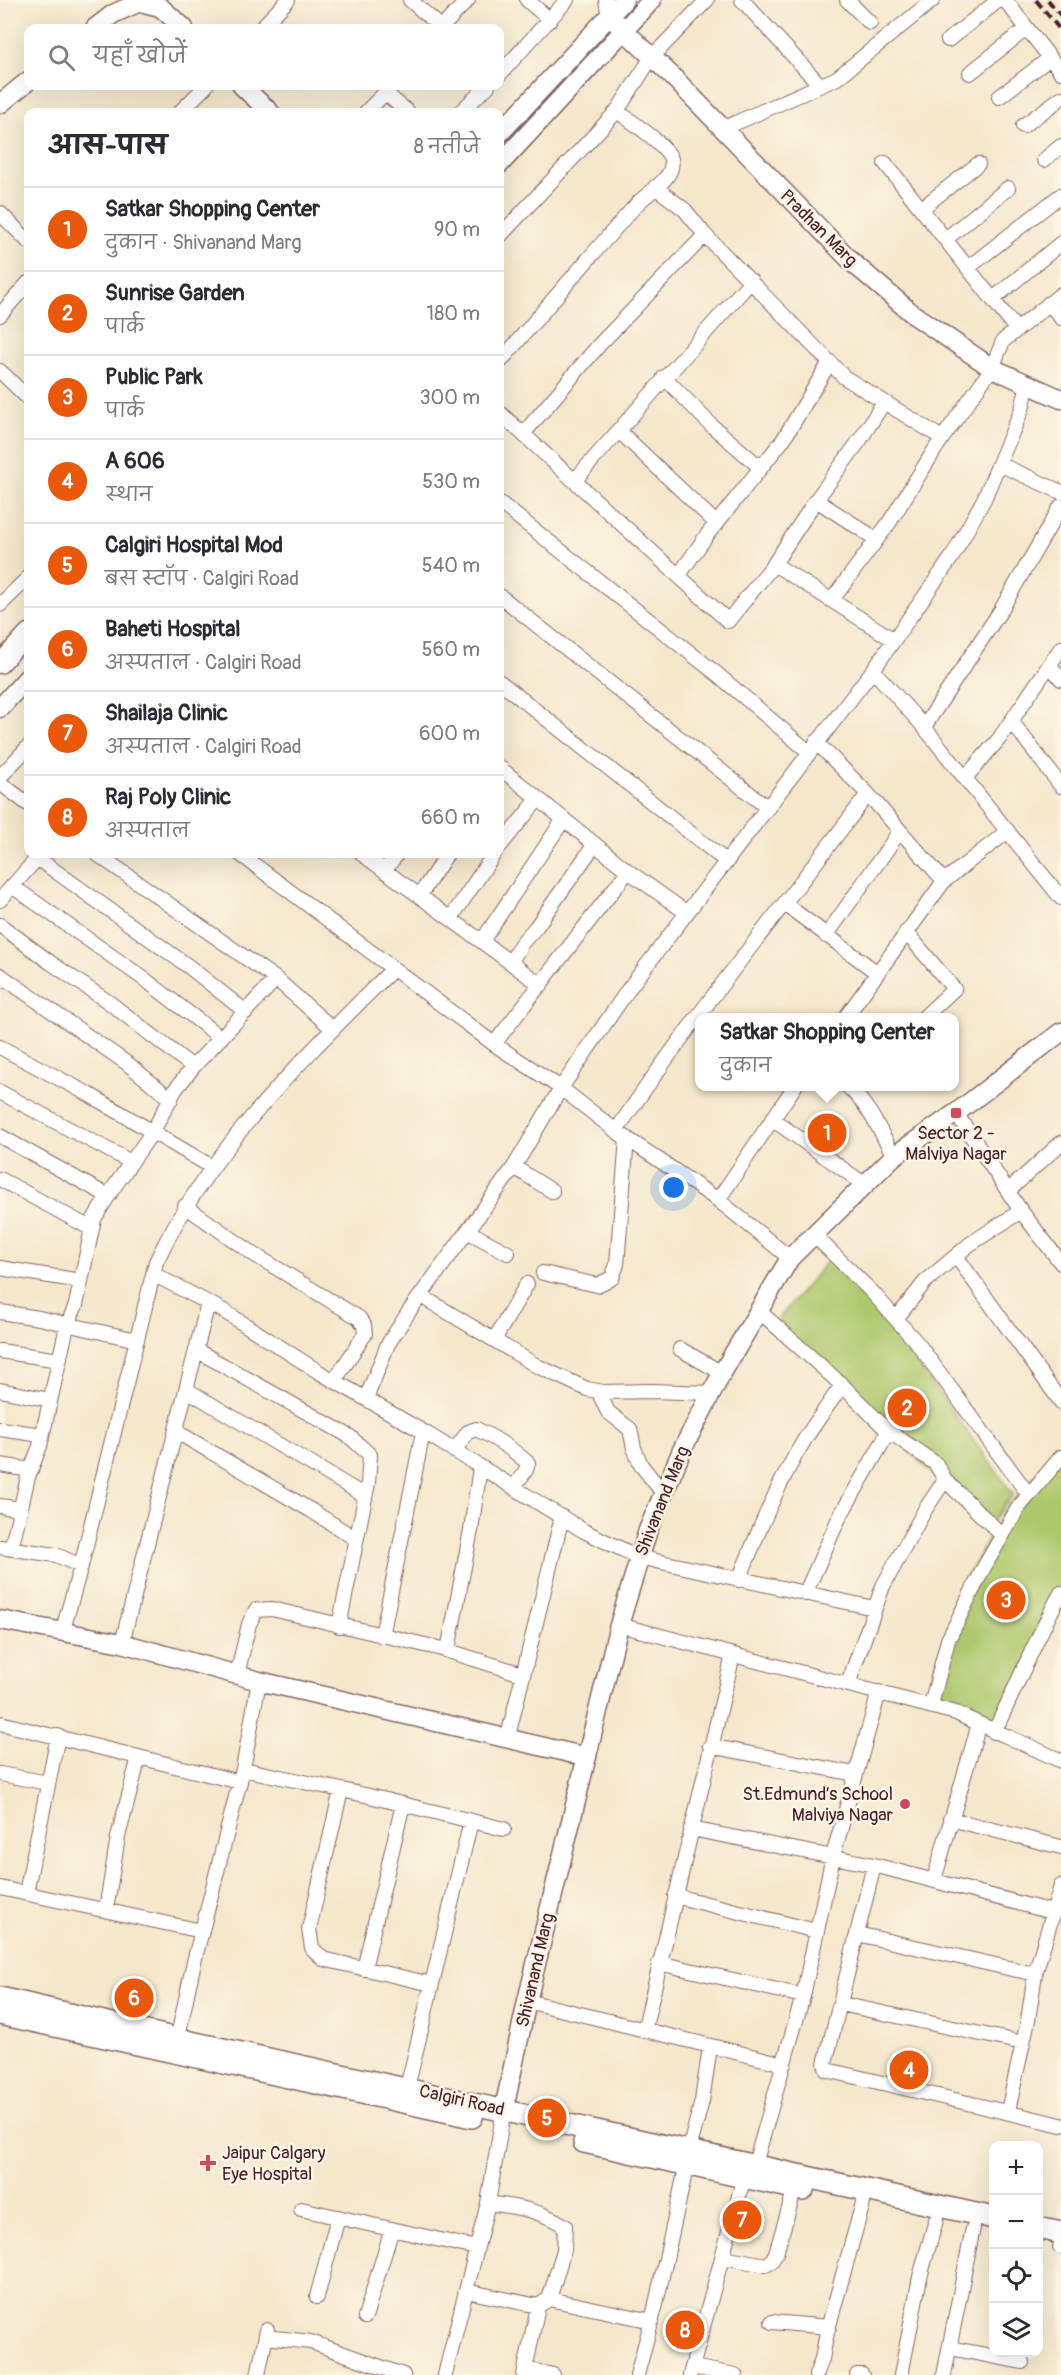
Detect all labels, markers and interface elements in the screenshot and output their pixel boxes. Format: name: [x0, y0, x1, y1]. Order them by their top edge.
search box: [24, 24, 504, 90]
icon: search: [45, 41, 78, 74]
text: यहाँ खोजें: [93, 42, 187, 70]
text: आस-पास: [48, 130, 167, 162]
text: 8 नतीजे: [414, 134, 480, 159]
street label: Pradhan Marg: [775, 185, 862, 272]
text: Satkar Shopping Center: [105, 195, 320, 223]
text: 1: [64, 217, 71, 242]
text: 90 m: [434, 217, 480, 242]
text: दुकान · Shivanand Marg: [105, 230, 302, 255]
text: Sunrise Garden: [105, 279, 245, 307]
text: 2: [62, 301, 73, 326]
text: 180 m: [426, 301, 480, 326]
text: पार्क: [105, 314, 144, 339]
text: Public Park: [105, 363, 203, 391]
text: 3: [62, 385, 73, 410]
text: 300 m: [419, 385, 480, 410]
text: पार्क: [105, 398, 144, 423]
text: A 606: [105, 447, 165, 475]
text: 4: [62, 469, 73, 494]
text: 530 m: [422, 469, 480, 494]
text: स्थान: [105, 482, 152, 507]
text: Calgiri Hospital Mod: [105, 531, 283, 559]
text: 5: [62, 553, 73, 578]
text: 540 m: [422, 553, 480, 578]
text: बस स्टॉप · Calgiri Road: [105, 566, 299, 591]
text: Baheti Hospital: [105, 615, 241, 643]
text: 6: [62, 637, 73, 662]
text: 560 m: [422, 637, 480, 662]
text: अस्पताल · Calgiri Road: [105, 650, 302, 675]
text: Shailaja Clinic: [105, 699, 228, 727]
text: 7: [62, 721, 73, 746]
text: 600 m: [419, 721, 480, 746]
text: अस्पताल · Calgiri Road: [105, 734, 302, 759]
text: Raj Poly Clinic: [105, 783, 231, 811]
text: 8: [62, 805, 73, 830]
text: 660 m: [421, 805, 480, 830]
text: अस्पताल: [105, 818, 190, 843]
popup: [695, 1013, 959, 1091]
text: Satkar Shopping Center: [719, 1018, 935, 1046]
text: दुकान: [719, 1053, 772, 1078]
marker: Sector 2 - Malviya Nagar: [949, 1106, 963, 1120]
pin: 1: [808, 1110, 846, 1156]
place label: Sector 2 - Malviya Nagar: [905, 1122, 1007, 1166]
your location: [659, 1173, 688, 1202]
pin: 2: [888, 1386, 926, 1430]
street label: Shivanand Marg: [630, 1443, 695, 1560]
pin: 3: [986, 1578, 1026, 1622]
place label: St.Edmund’s School Malviya Nagar: [742, 1783, 894, 1827]
marker: St.Edmund’s School Malviya Nagar: [898, 1797, 912, 1811]
street label: Shivanand Marg: [511, 1911, 560, 2029]
pin: 6: [114, 1976, 154, 2020]
pin: 4: [890, 2048, 928, 2092]
street label: Calgiri Road: [417, 2080, 507, 2121]
pin: 5: [528, 2096, 566, 2140]
map controls: [989, 2141, 1043, 2357]
button: +: [989, 2141, 1043, 2195]
place label: Jaipur Calgary Eye Hospital: [222, 2142, 326, 2186]
marker: Jaipur Calgary Eye Hospital: [199, 2154, 217, 2172]
button: −: [989, 2195, 1043, 2249]
pin: 7: [722, 2198, 762, 2242]
button: locate: [989, 2249, 1043, 2303]
button: layers: [989, 2303, 1043, 2357]
pin: 8: [666, 2308, 704, 2352]

